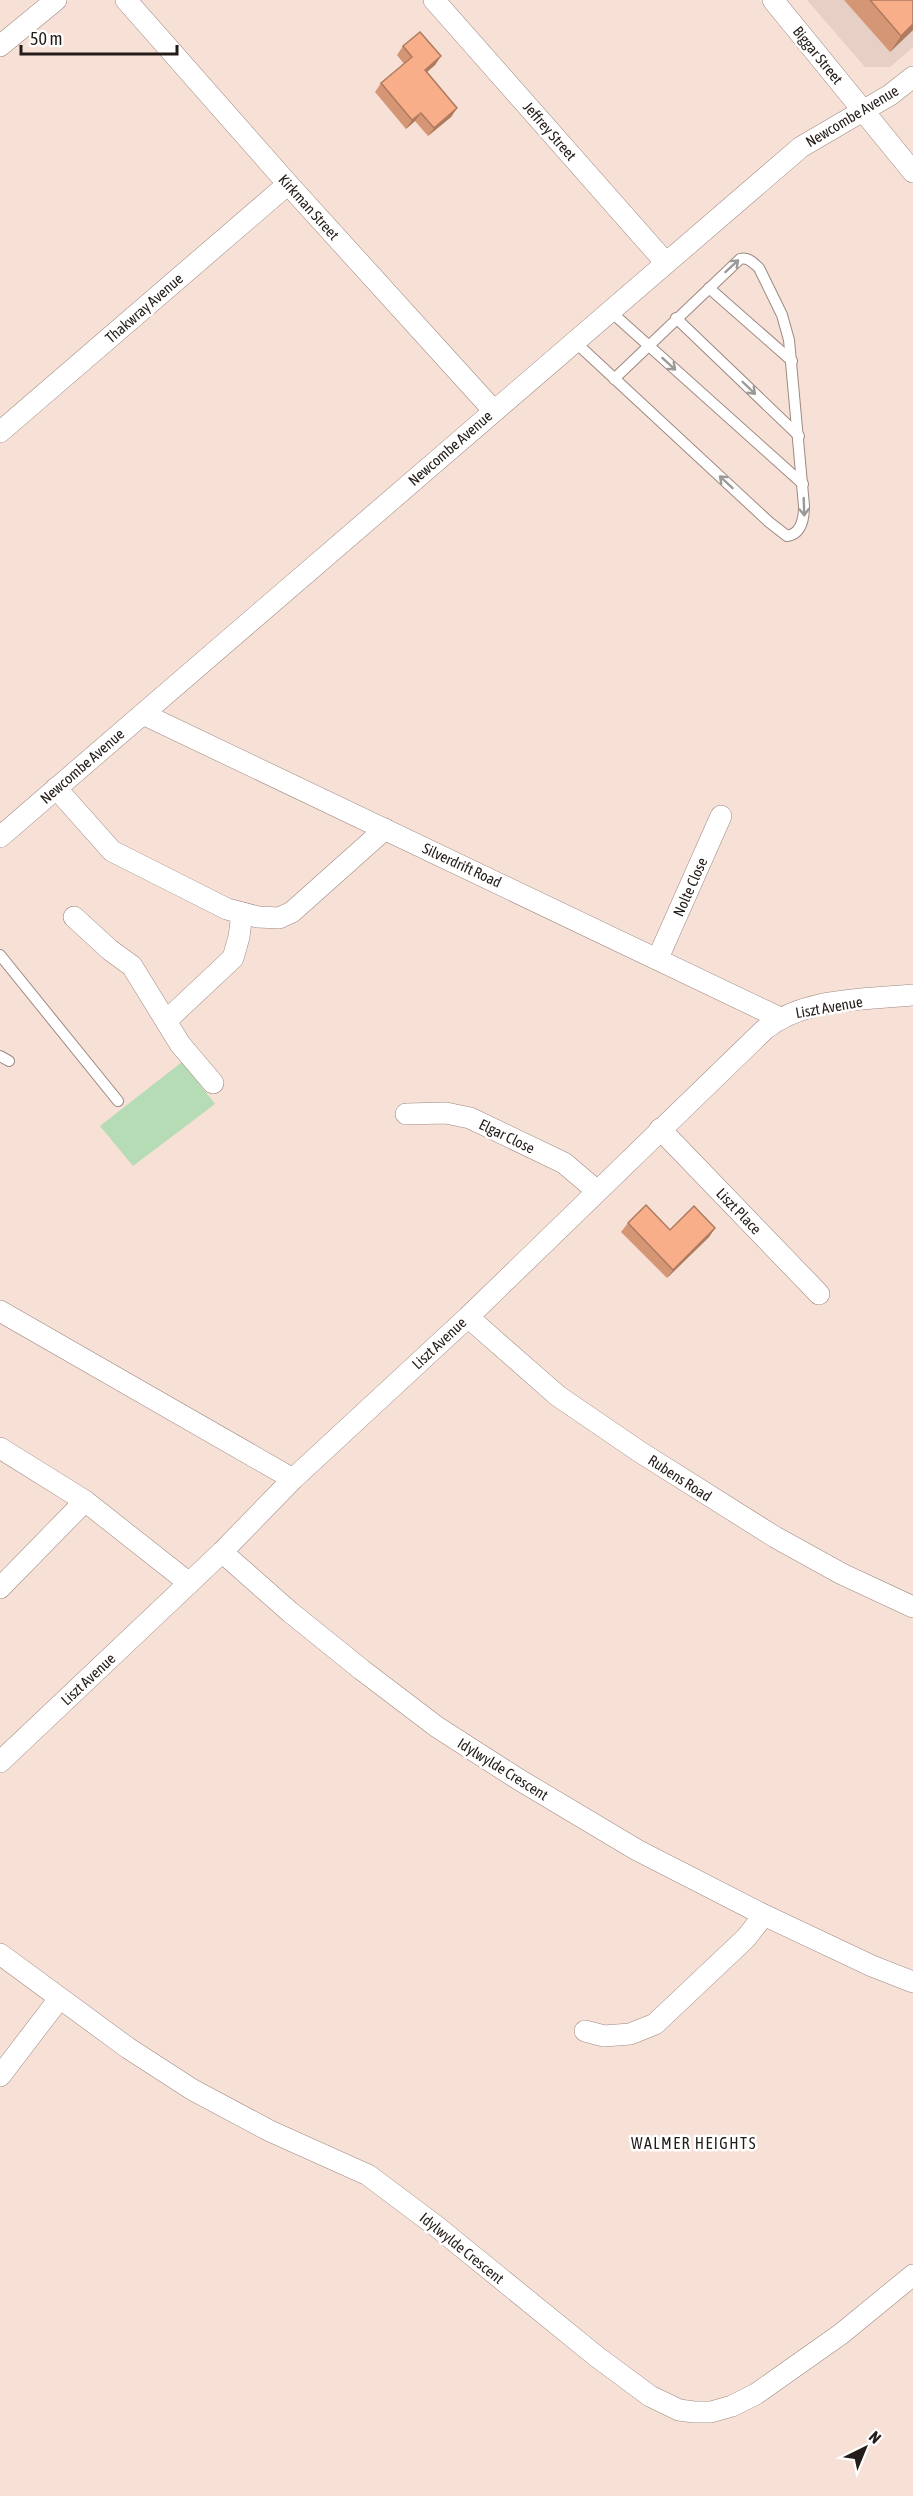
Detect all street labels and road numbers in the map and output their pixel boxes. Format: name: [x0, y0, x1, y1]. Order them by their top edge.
street label: Biggar Street: [790, 23, 846, 87]
street label: Newcombe Avenue: [803, 82, 902, 150]
street label: Jeffrey Street: [520, 98, 580, 164]
street label: Kirkman Street: [275, 171, 343, 243]
street label: Thakwray Avenue: [102, 270, 186, 346]
street label: Newcombe Avenue: [405, 407, 495, 489]
street label: Newcombe Avenue: [37, 725, 127, 807]
street label: Silverdrift Road: [420, 839, 504, 891]
street label: Nolte Close: [669, 855, 711, 919]
street label: Liszt Avenue: [794, 993, 864, 1021]
street label: Elgar Close: [477, 1115, 538, 1157]
street label: Liszt Place: [713, 1185, 765, 1238]
street label: Liszt Avenue: [408, 1314, 470, 1372]
street label: Rubens Road: [645, 1451, 715, 1505]
street label: Liszt Avenue: [57, 1650, 119, 1708]
street label: Idylwylde Crescent: [455, 1734, 551, 1804]
street label: Idylwylde Crescent: [417, 2209, 507, 2287]

